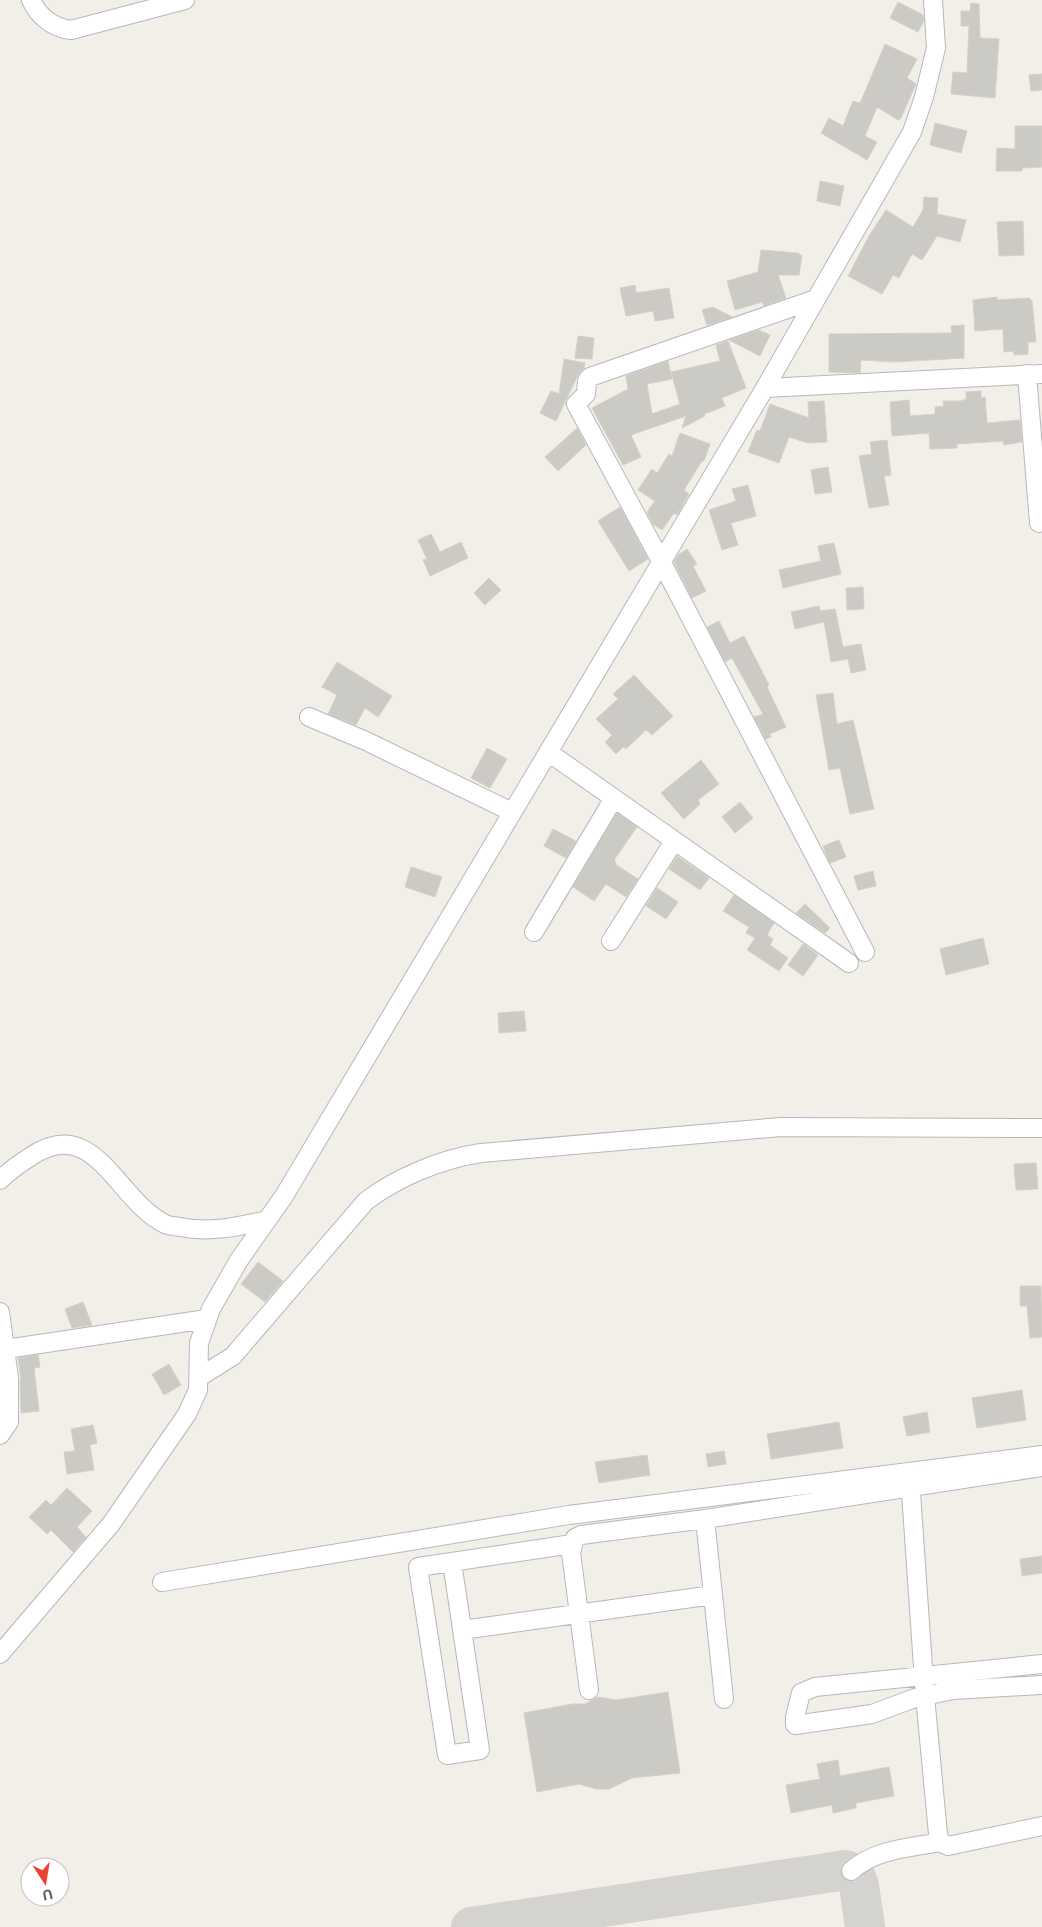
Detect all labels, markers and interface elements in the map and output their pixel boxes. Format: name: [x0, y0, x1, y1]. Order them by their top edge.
north arrow: [20, 1857, 70, 1907]
text: U: [41, 1885, 55, 1906]

